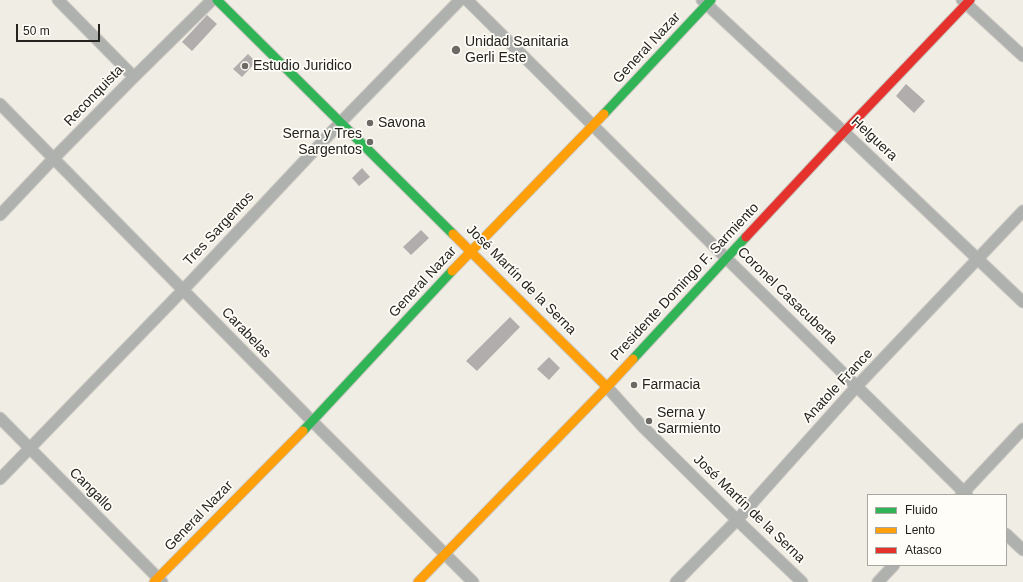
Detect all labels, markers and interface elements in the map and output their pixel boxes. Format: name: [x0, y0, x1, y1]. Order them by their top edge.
street label: General Nazar: [610, 9, 684, 87]
scale bar: [18, 16, 102, 42]
text: 50 m: [23, 24, 50, 38]
place label: Unidad Sanitaria Gerli Este: [465, 34, 569, 66]
marker: Unidad Sanitaria Gerli Este: [450, 44, 462, 56]
place label: Estudio Juridico: [253, 58, 352, 74]
marker: Estudio Juridico: [240, 61, 250, 71]
street label: Reconquista: [61, 62, 127, 130]
street label: Helguera: [847, 113, 901, 165]
place label: Savona: [378, 115, 425, 131]
marker: Savona: [365, 118, 375, 128]
place label: Serna y Tres Sargentos: [282, 126, 362, 158]
marker: Serna y Tres Sargentos: [365, 137, 375, 147]
street label: Tres Sargentos: [180, 188, 258, 270]
street label: Presidente Domingo F. Sarmiento: [607, 200, 763, 364]
street label: José Martín de la Serna: [463, 222, 579, 338]
street label: General Nazar: [386, 243, 460, 321]
street label: Coronel Casacuberta: [734, 244, 840, 348]
street label: Carabelas: [218, 304, 274, 362]
street label: Anatole France: [799, 346, 877, 426]
place label: Farmacia: [642, 377, 700, 393]
marker: Farmacia: [629, 380, 639, 390]
place label: Serna y Sarmiento: [657, 405, 721, 438]
marker: Serna y Sarmiento: [644, 416, 654, 426]
street label: José Martín de la Serna: [690, 451, 808, 567]
street label: Cangallo: [66, 465, 116, 515]
street label: General Nazar: [161, 477, 237, 555]
legend: [867, 494, 1007, 566]
text: Fluido: [905, 503, 938, 517]
text: Lento: [905, 523, 935, 537]
text: Atasco: [905, 543, 942, 557]

